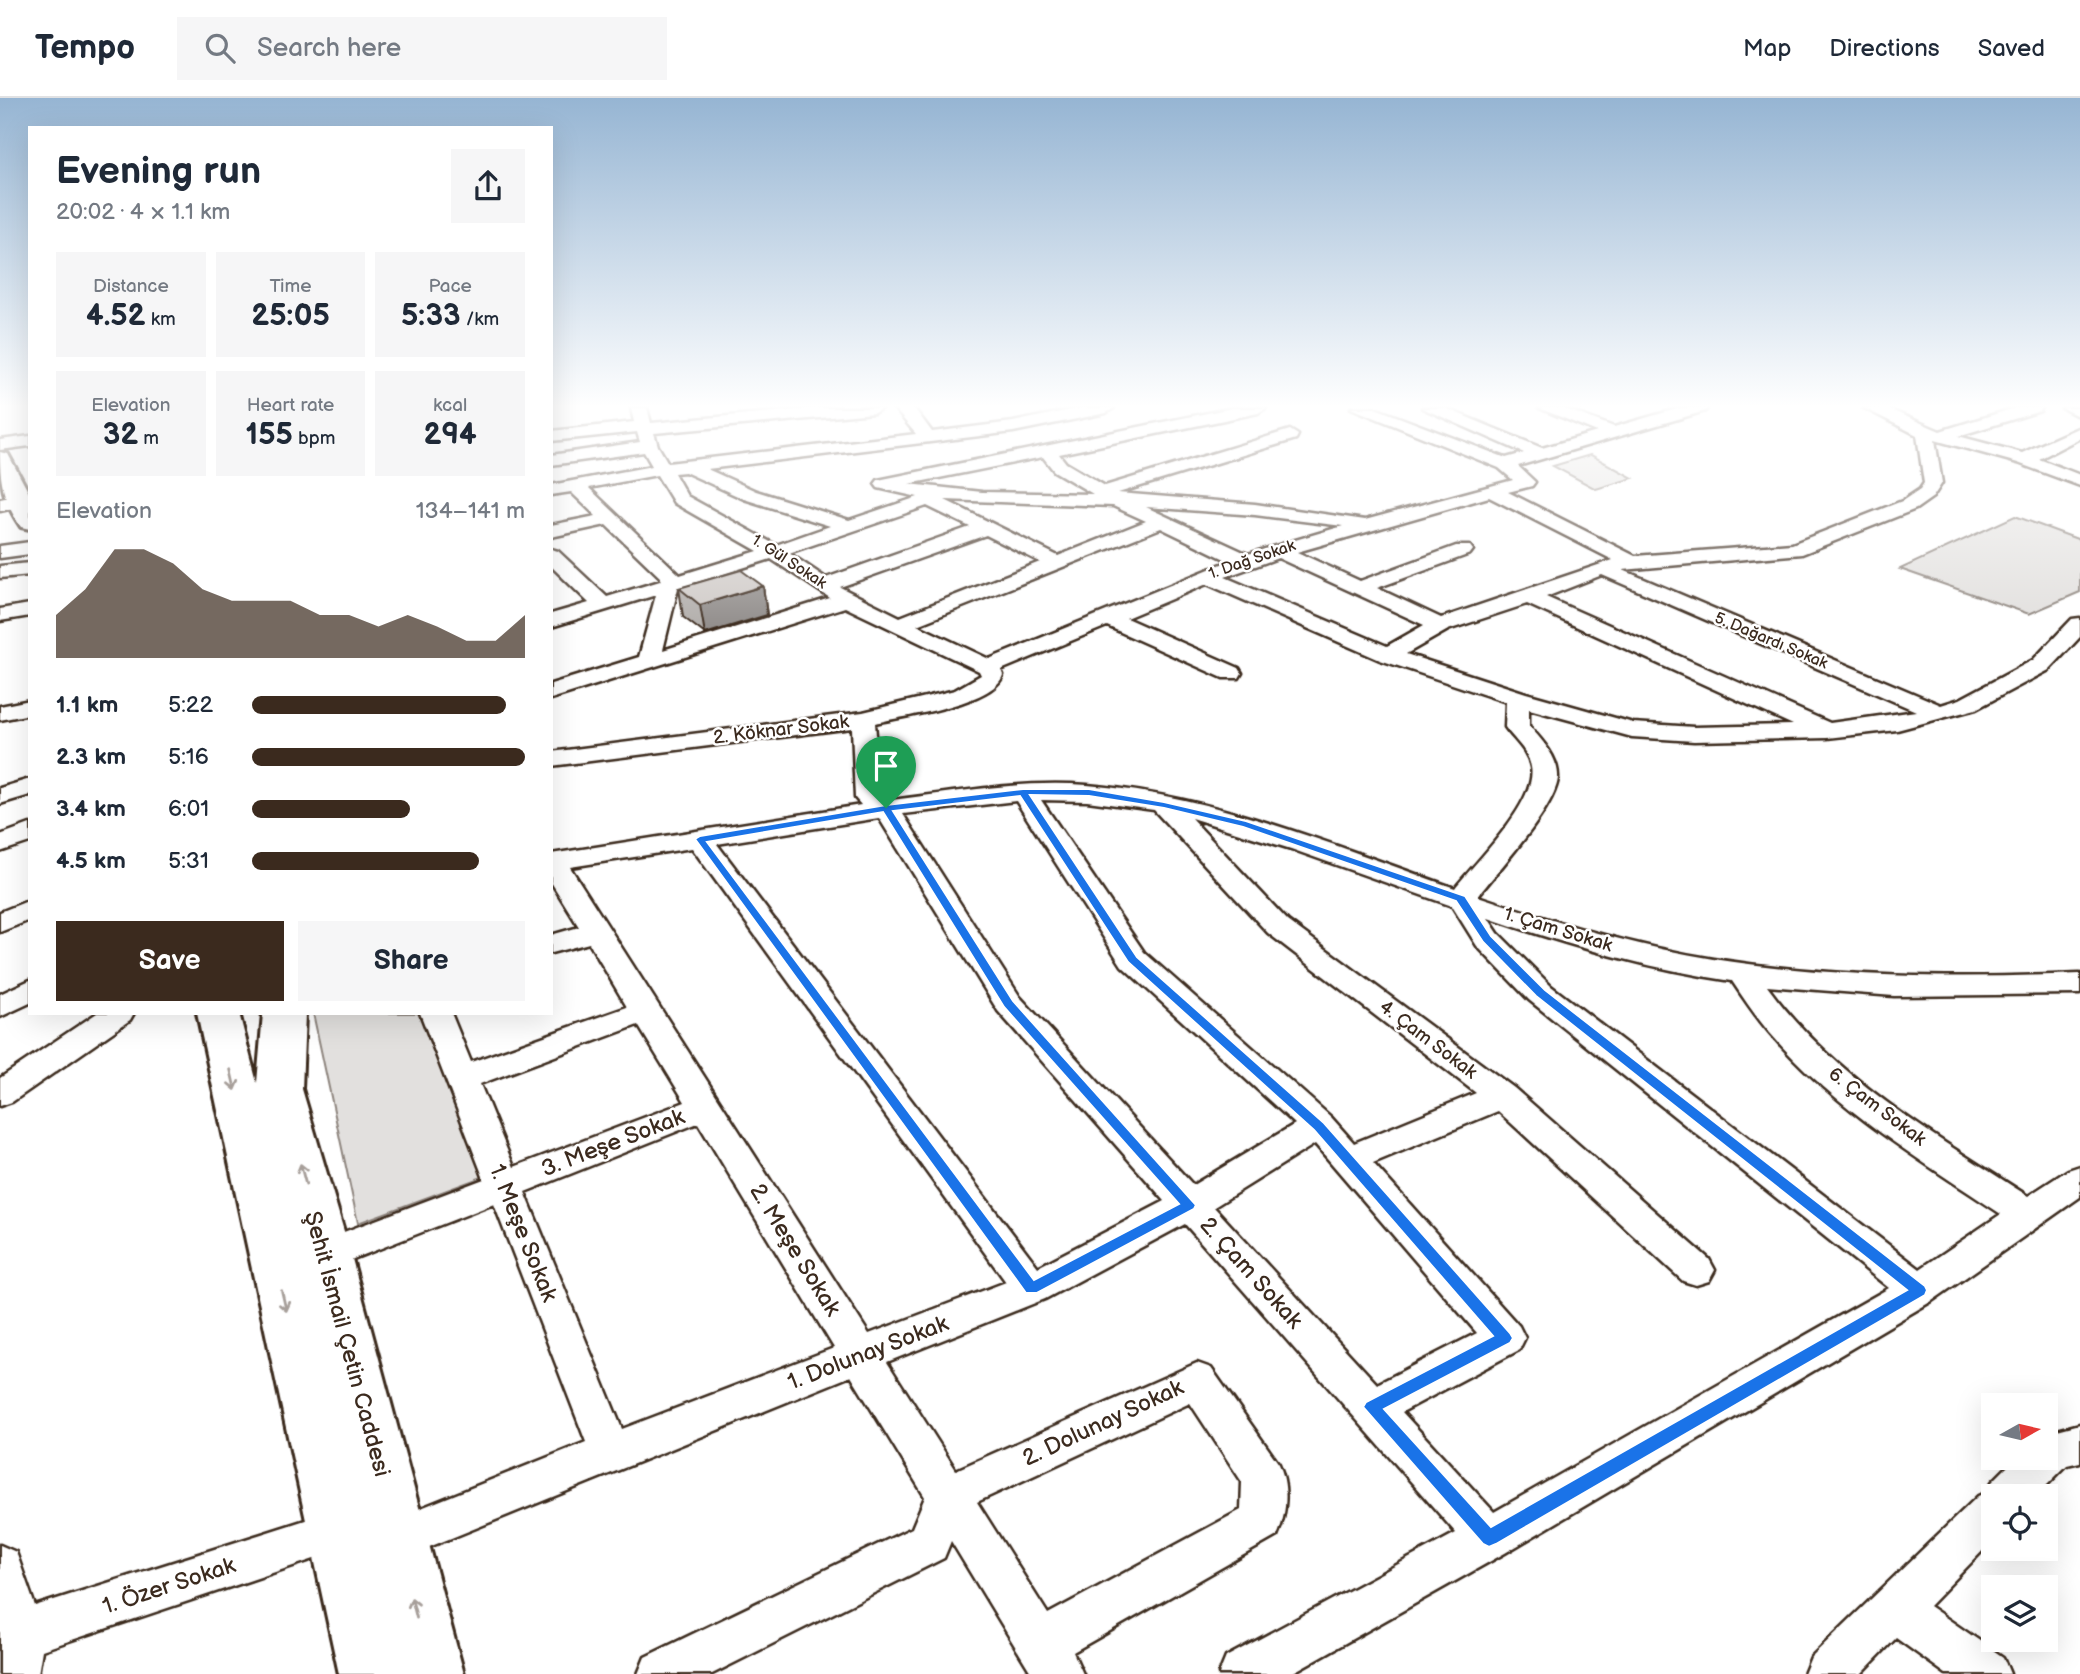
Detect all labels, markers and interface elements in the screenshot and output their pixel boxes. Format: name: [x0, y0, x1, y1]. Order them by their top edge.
search box: [177, 17, 667, 80]
text: Tempo: [35, 28, 135, 68]
icon: search: [201, 29, 239, 67]
text: Search here: [257, 33, 401, 64]
text: Map: [1743, 34, 1791, 63]
text: Directions: [1829, 34, 1940, 63]
text: Saved: [1978, 34, 2045, 63]
text: Evening run: [56, 149, 261, 194]
button: share: [451, 149, 525, 223]
text: 20:02 · 4 × 1.1 km: [56, 198, 230, 226]
text: Distance: [93, 275, 169, 298]
text: Time: [269, 275, 312, 298]
text: Pace: [429, 275, 472, 298]
text: 4.52: [86, 298, 146, 334]
text: 25:05: [251, 298, 330, 334]
text: 5:33: [401, 298, 461, 334]
text: km: [146, 308, 176, 331]
text: /km: [461, 308, 499, 331]
text: Elevation: [91, 394, 170, 417]
text: Heart rate: [247, 394, 334, 417]
text: kcal: [433, 394, 467, 417]
text: 32: [103, 417, 138, 453]
text: 155: [246, 417, 293, 453]
text: 294: [424, 417, 477, 453]
text: m: [138, 427, 159, 450]
text: bpm: [293, 427, 335, 450]
text: Elevation: [56, 497, 152, 525]
text: 134–141 m: [416, 497, 525, 525]
street label: 1. Gül Sokak: [748, 531, 830, 593]
street label: 1. Dağ Sokak: [1206, 536, 1298, 584]
street label: 5. Dağardı Sokak: [1712, 609, 1831, 673]
text: 1.1 km: [56, 691, 118, 719]
text: 5:22: [168, 691, 213, 719]
street label: 2. Köknar Sokak: [712, 710, 851, 750]
pin: [856, 736, 916, 808]
text: 2.3 km: [56, 743, 126, 771]
text: 5:16: [168, 743, 209, 771]
icon: arrive: [867, 747, 905, 785]
text: 3.4 km: [56, 795, 126, 823]
text: 6:01: [168, 795, 209, 823]
text: 4.5 km: [56, 847, 126, 875]
text: 5:31: [168, 847, 209, 875]
street label: 1. Çam Sokak: [1501, 903, 1616, 958]
button: Save: [56, 921, 284, 1001]
button: Share: [298, 921, 525, 1001]
street label: 4. Çam Sokak: [1375, 996, 1482, 1085]
street label: 6. Çam Sokak: [1824, 1063, 1931, 1152]
one-way arrow: [227, 1068, 240, 1091]
street label: 3. Meşe Sokak: [537, 1103, 689, 1183]
street label: 1. Meşe Sokak: [483, 1160, 564, 1307]
one-way arrow: [295, 1163, 308, 1185]
street label: 2. Meşe Sokak: [743, 1179, 847, 1322]
street label: Şehit İsmail Çetin Caddesi: [298, 1208, 396, 1480]
street label: 2. Çam Sokak: [1194, 1211, 1309, 1335]
one-way arrow: [278, 1289, 291, 1312]
street label: 1. Dolunay Sokak: [784, 1309, 953, 1397]
street label: 2. Dolunay Sokak: [1018, 1373, 1189, 1473]
north arrow: [1981, 1393, 2058, 1470]
map controls: [1981, 1393, 2058, 1652]
button: locate: [1981, 1484, 2058, 1561]
street label: 1. Özer Sokak: [99, 1551, 240, 1621]
button: layers: [1981, 1575, 2058, 1652]
one-way arrow: [407, 1597, 420, 1620]

